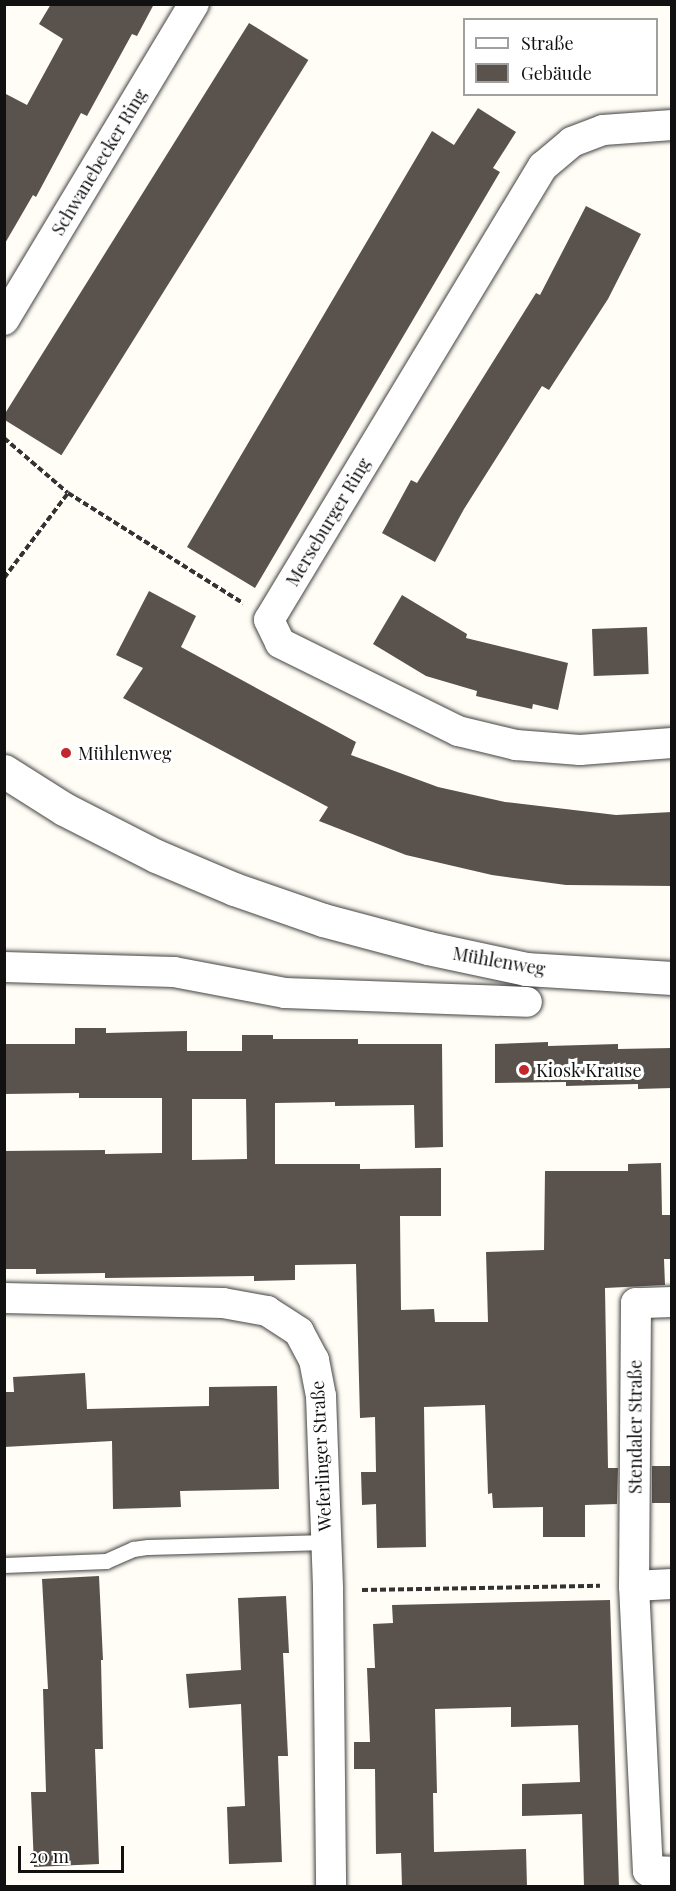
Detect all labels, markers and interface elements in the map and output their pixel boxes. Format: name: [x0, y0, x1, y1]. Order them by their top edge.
legend: [463, 18, 658, 96]
text: Straße: [521, 31, 574, 55]
text: Gebäude: [521, 61, 592, 85]
street label: Schwanebecker Ring: [47, 85, 151, 239]
street label: Merseburger Ring: [281, 454, 375, 590]
place label: Mühlenweg: [78, 742, 171, 764]
marker: Mühlenweg: [59, 746, 73, 760]
street label: Mühlenweg: [451, 942, 547, 980]
place label: Kiosk Krause: [536, 1059, 642, 1081]
marker: Kiosk Krause: [517, 1063, 531, 1077]
street label: Stendaler Straße: [624, 1360, 646, 1494]
street label: Weferlinger Straße: [306, 1380, 336, 1532]
scale bar: [21, 1834, 128, 1872]
text: 20 m: [29, 1844, 69, 1868]

